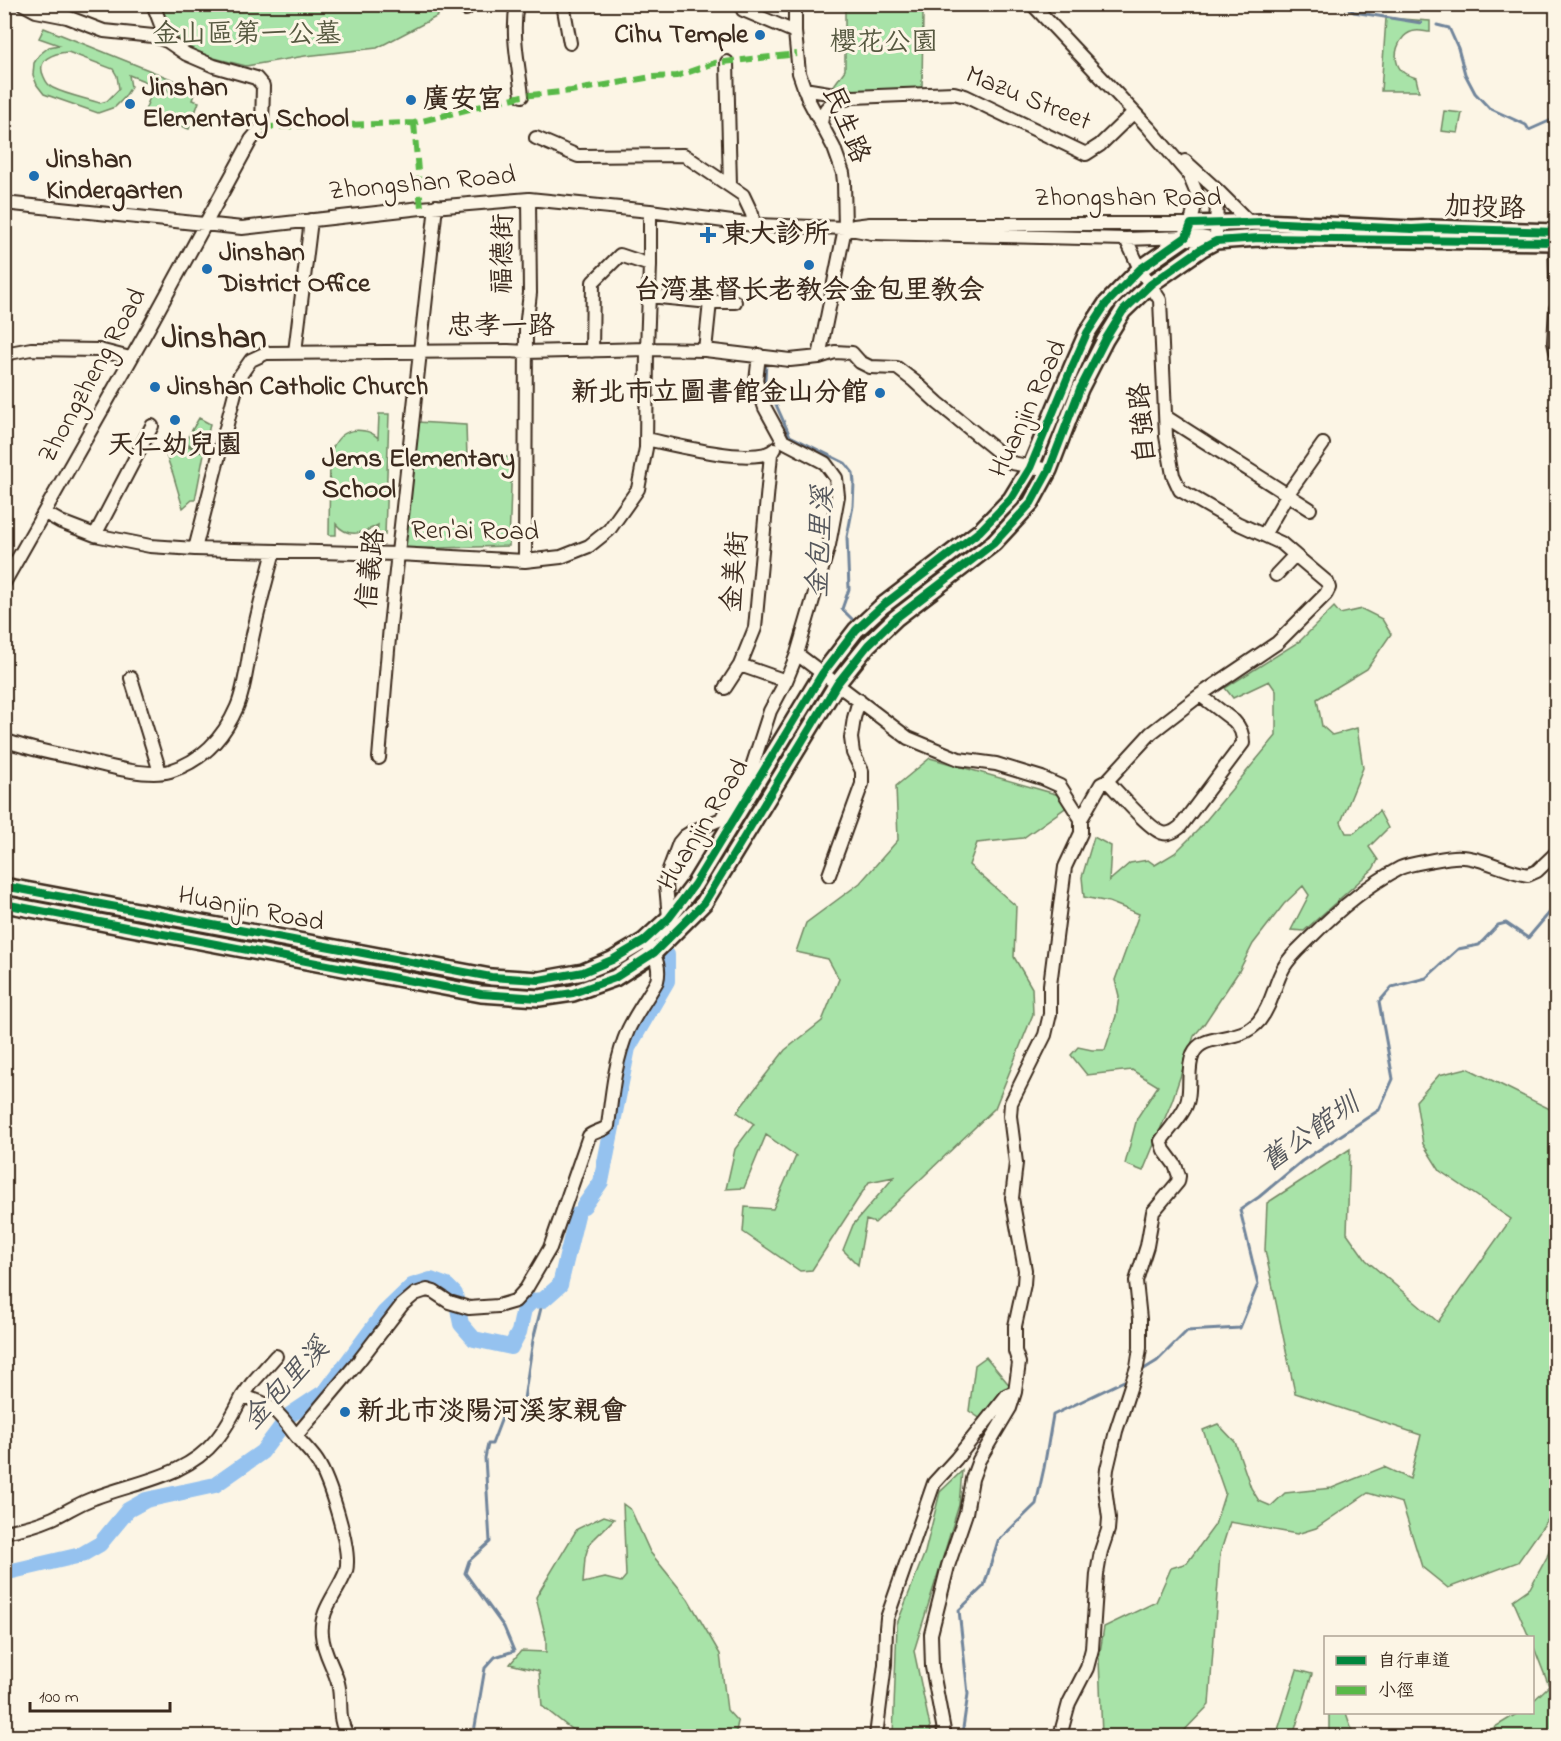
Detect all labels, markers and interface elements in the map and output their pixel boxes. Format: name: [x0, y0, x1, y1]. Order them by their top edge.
park label: 金山區第一公墓: [153, 16, 342, 55]
place label: Cihu Temple: [614, 16, 749, 55]
park label: 櫻花公園: [830, 24, 938, 63]
marker: Cihu Temple: [753, 28, 767, 42]
street label: Mazu Street: [959, 56, 1097, 142]
place label: Jinshan Elementary School: [142, 69, 349, 139]
street label: 民生路: [811, 80, 879, 170]
place label: 廣安宮: [423, 81, 504, 120]
marker: 廣安宮: [404, 93, 418, 107]
marker: Jinshan Elementary School: [123, 97, 137, 111]
place label: Jinshan Kindergarten: [46, 141, 183, 212]
street label: Zhongshan Road: [327, 156, 517, 212]
marker: Jinshan Kindergarten: [27, 169, 41, 183]
street label: Zhongshan Road: [1034, 179, 1222, 218]
street label: 加投路: [1444, 188, 1526, 230]
street label: 福德街: [484, 213, 524, 295]
place label: 東大診所: [722, 216, 830, 255]
marker: 東大診所: [699, 226, 717, 244]
place label: Jinshan District Office: [217, 234, 371, 304]
marker: 台湾基督长老教会金包里教会: [802, 258, 816, 272]
marker: Jinshan District Office: [200, 262, 214, 276]
place label: 台湾基督长老教会金包里教会: [634, 272, 985, 311]
street label: Zhongzheng Road: [29, 281, 157, 471]
street label: 忠孝一路: [447, 308, 555, 347]
district label: Jinshan: [162, 315, 266, 363]
street label: Huanjin Road: [980, 334, 1078, 484]
place label: Jinshan Catholic Church: [167, 368, 428, 407]
place label: 新北市立圖書館金山分館: [571, 374, 868, 413]
marker: Jinshan Catholic Church: [148, 380, 162, 394]
street label: 自強路: [1121, 381, 1167, 465]
marker: 新北市立圖書館金山分館: [873, 386, 887, 400]
marker: 天仁幼兒園: [168, 413, 182, 427]
place label: 天仁幼兒園: [108, 427, 243, 466]
place label: Jems Elementary School: [322, 440, 515, 510]
marker: Jems Elementary School: [303, 468, 317, 482]
water label: 金包里溪: [799, 483, 846, 599]
street label: Ren'ai Road: [411, 511, 539, 553]
street label: 信義路: [348, 527, 396, 611]
street label: 金美街: [713, 530, 759, 614]
street label: Huanjin Road: [648, 752, 760, 898]
street label: Huanjin Road: [175, 877, 327, 943]
water label: 舊公館圳: [1253, 1083, 1371, 1183]
water label: 金包里溪: [234, 1329, 342, 1440]
place label: 新北市淡陽河溪家親會: [357, 1393, 627, 1432]
marker: 新北市淡陽河溪家親會: [338, 1405, 352, 1419]
legend: [1324, 1636, 1534, 1714]
text: 自行車道: [1378, 1649, 1450, 1675]
scale bar: [30, 1675, 170, 1713]
text: 小徑: [1378, 1679, 1414, 1705]
text: 100 m: [39, 1685, 79, 1711]

